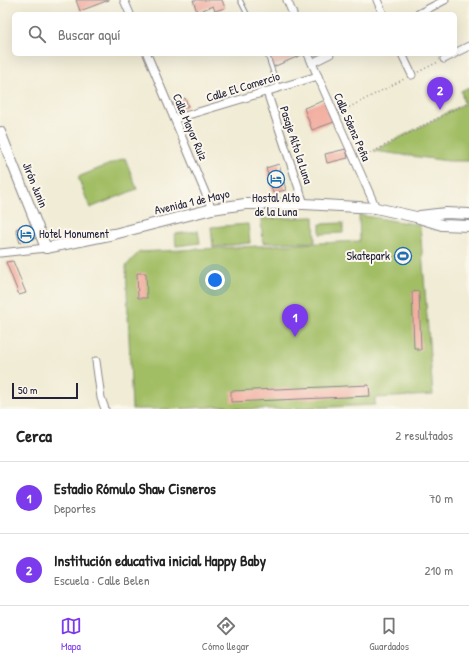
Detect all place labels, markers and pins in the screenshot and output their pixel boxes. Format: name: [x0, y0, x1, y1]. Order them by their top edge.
pin: 2: [427, 77, 453, 110]
hotel icon: Hostal Alto de la Luna: [266, 169, 286, 189]
place label: Hostal Alto de la Luna: [252, 189, 300, 220]
hotel icon: Hotel Monument: [16, 224, 36, 244]
place label: Hotel Monument: [39, 225, 110, 242]
sports icon: Skatepark: [393, 246, 413, 266]
place label: Skatepark: [346, 247, 390, 264]
pin: 1: [282, 304, 308, 337]

